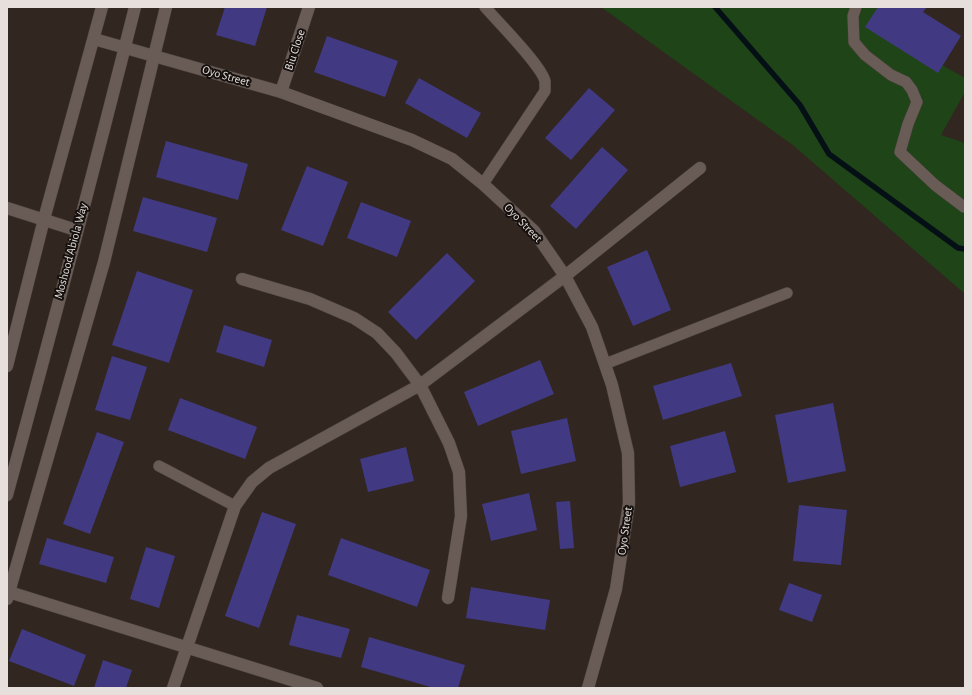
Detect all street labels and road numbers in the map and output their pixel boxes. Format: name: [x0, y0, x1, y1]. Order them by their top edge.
street label: Biu Close: [282, 28, 308, 72]
street label: Oyo Street: [201, 62, 251, 90]
street label: Oyo Street: [501, 200, 545, 246]
street label: Moshood Abiola Way: [51, 201, 91, 301]
street label: Oyo Street: [614, 506, 636, 556]

